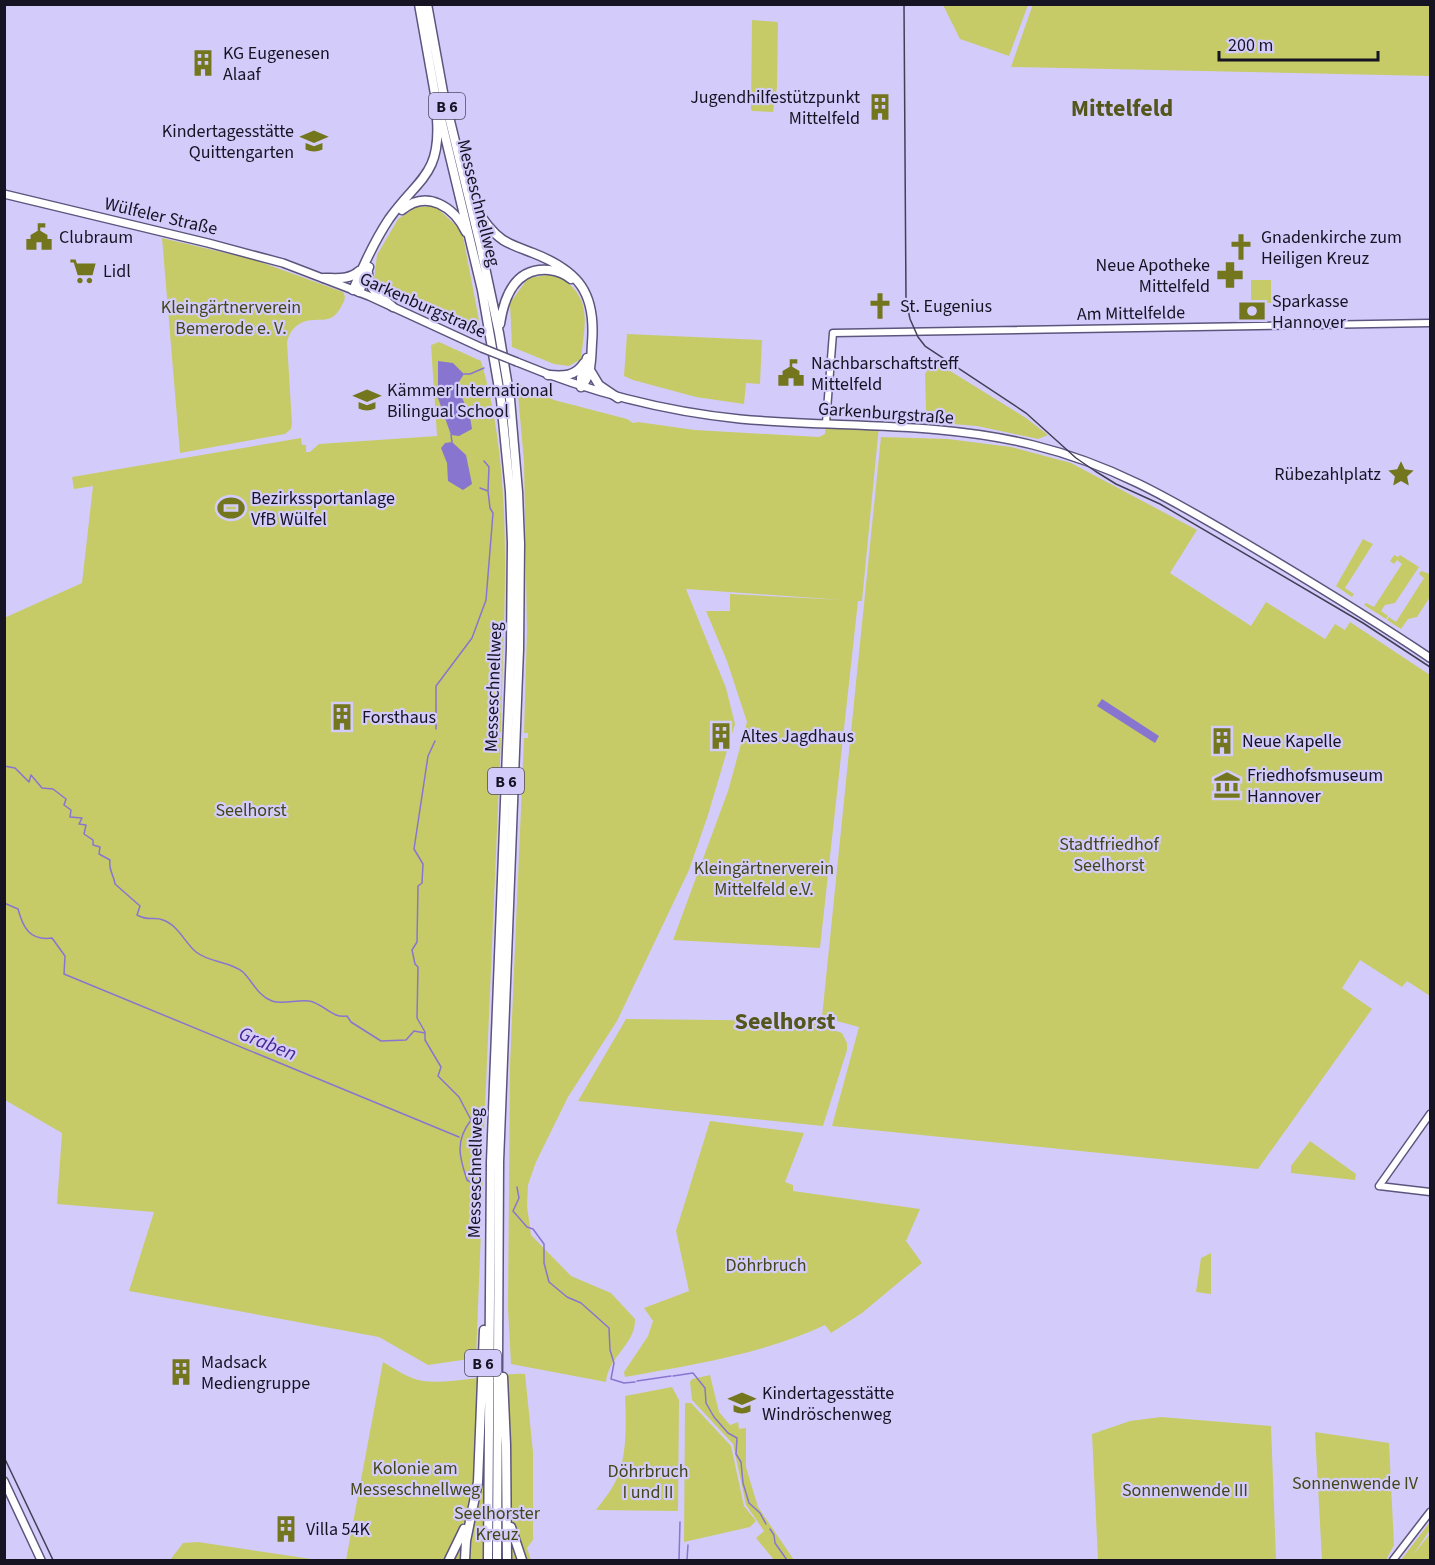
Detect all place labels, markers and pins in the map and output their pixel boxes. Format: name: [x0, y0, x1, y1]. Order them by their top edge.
place label: KG Eugenesen Alaaf: [223, 41, 330, 87]
building icon: KG Eugenesen Alaaf: [188, 48, 218, 78]
place label: Jugendhilfestützpunkt Mittelfeld: [690, 85, 860, 131]
building icon: Jugendhilfestützpunkt Mittelfeld: [865, 92, 895, 122]
place label: Kindertagesstätte Quittengarten: [162, 119, 294, 165]
school or university icon: Kindertagesstätte Quittengarten: [299, 126, 329, 156]
public building icon: Clubraum: [24, 222, 54, 252]
place label: Clubraum: [59, 225, 133, 250]
place label: Gnadenkirche zum Heiligen Kreuz: [1261, 225, 1402, 271]
church icon: Gnadenkirche zum Heiligen Kreuz: [1226, 232, 1256, 262]
place label: Neue Apotheke Mittelfeld: [1096, 253, 1210, 299]
supermarket icon: Lidl: [68, 256, 98, 286]
place label: Lidl: [103, 259, 131, 284]
pharmacy icon: Neue Apotheke Mittelfeld: [1215, 260, 1245, 290]
place label: Sparkasse Hannover: [1272, 289, 1349, 335]
church icon: St. Eugenius: [865, 291, 895, 321]
place label: St. Eugenius: [900, 294, 992, 319]
bank icon: Sparkasse Hannover: [1237, 296, 1267, 326]
place label: Nachbarschaftstreff Mittelfeld: [811, 351, 959, 397]
public building icon: Nachbarschaftstreff Mittelfeld: [776, 358, 806, 388]
place label: Kämmer International Bilingual School: [387, 378, 553, 424]
school or university icon: Kämmer International Bilingual School: [352, 385, 382, 415]
place icon: Rübezahlplatz: [1386, 459, 1416, 489]
place label: Rübezahlplatz: [1274, 462, 1381, 487]
place label: Bezirkssportanlage VfB Wülfel: [251, 486, 395, 532]
sports icon: Bezirkssportanlage VfB Wülfel: [216, 493, 246, 523]
building icon: Forsthaus: [327, 702, 357, 732]
place label: Forsthaus: [362, 705, 436, 730]
building icon: Altes Jagdhaus: [706, 721, 736, 751]
place label: Altes Jagdhaus: [741, 724, 854, 749]
building icon: Neue Kapelle: [1207, 726, 1237, 756]
place label: Neue Kapelle: [1242, 729, 1341, 754]
place label: Friedhofsmuseum Hannover: [1247, 763, 1383, 809]
museum icon: Friedhofsmuseum Hannover: [1212, 770, 1242, 800]
place label: Madsack Mediengruppe: [201, 1350, 310, 1396]
building icon: Madsack Mediengruppe: [166, 1357, 196, 1387]
place label: Kindertagesstätte Windröschenweg: [762, 1381, 894, 1427]
school or university icon: Kindertagesstätte Windröschenweg: [727, 1388, 757, 1418]
building icon: Villa 54K: [271, 1514, 301, 1544]
place label: Villa 54K: [306, 1517, 370, 1542]

